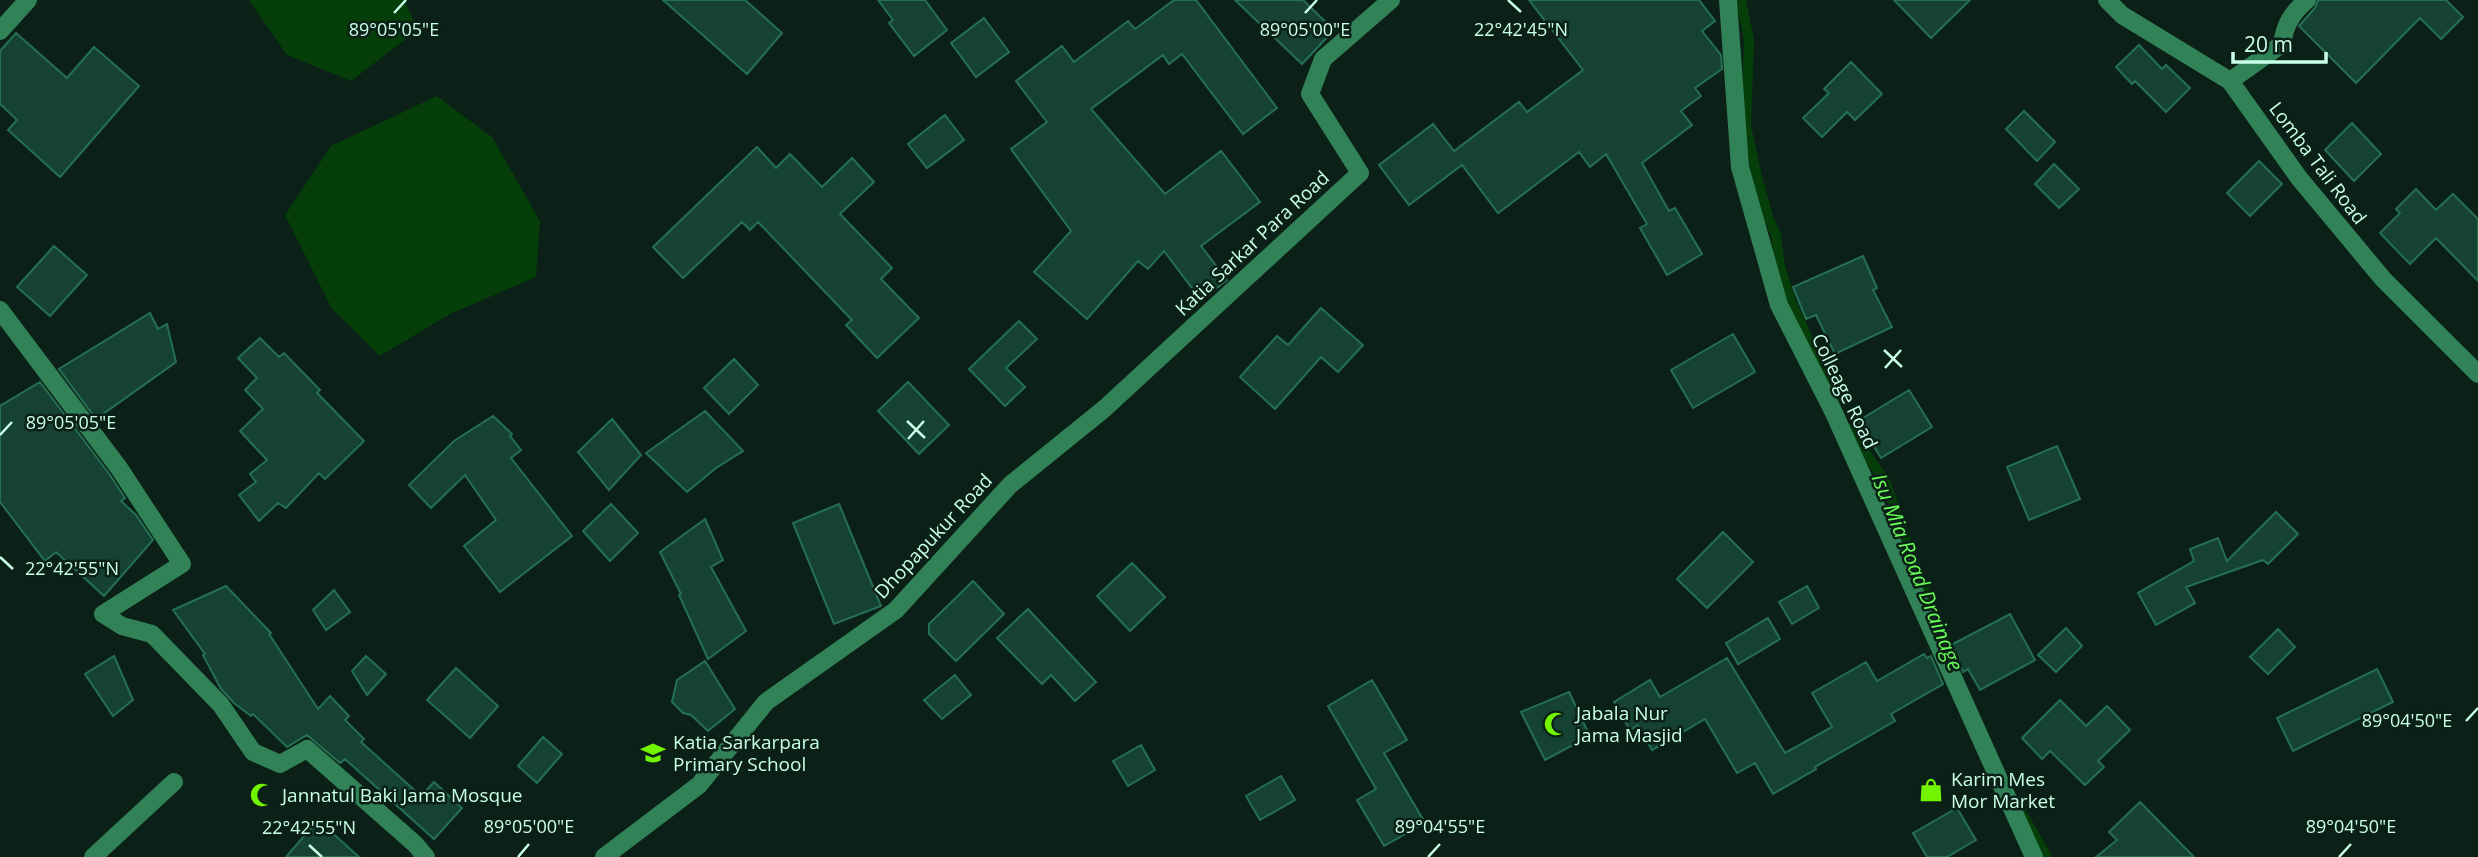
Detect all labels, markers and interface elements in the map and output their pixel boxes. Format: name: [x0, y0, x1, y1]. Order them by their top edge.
text: 89°05'05"E: [349, 17, 439, 41]
text: 89°05'00"E: [1260, 17, 1350, 41]
text: 22°42'45"N: [1474, 17, 1568, 41]
scale bar: [2233, 21, 2326, 65]
text: 20 m: [2244, 30, 2293, 58]
street label: Lomba Tali Road: [2263, 96, 2373, 230]
street label: Katia Sarkar Para Road: [1169, 165, 1335, 321]
street label: Colleage Road: [1806, 329, 1884, 453]
text: 89°05'05"E: [26, 410, 116, 434]
street label: Dhopapukur Road: [868, 468, 998, 604]
water label: Isu Mia Road Drainage: [1866, 469, 1970, 675]
text: 22°42'55"N: [25, 556, 119, 580]
place label: Jabala Nur Jama Masjid: [1574, 700, 1683, 748]
text: 89°04'50"E: [2362, 708, 2452, 732]
mosque icon: Jabala Nur Jama Masjid: [1542, 710, 1570, 738]
place label: Katia Sarkarpara Primary School: [673, 729, 820, 777]
school or university icon: Katia Sarkarpara Primary School: [639, 739, 667, 767]
place label: Karim Mes Mor Market: [1951, 766, 2055, 814]
shop icon: Karim Mes Mor Market: [1917, 776, 1945, 804]
mosque icon: Jannatul Baki Jama Mosque: [248, 781, 276, 809]
place label: Jannatul Baki Jama Mosque: [280, 782, 523, 808]
text: 89°05'00"E: [484, 814, 574, 838]
text: 89°04'55"E: [1395, 814, 1485, 838]
text: 89°04'50"E: [2306, 814, 2396, 838]
text: 22°42'55"N: [262, 815, 356, 839]

